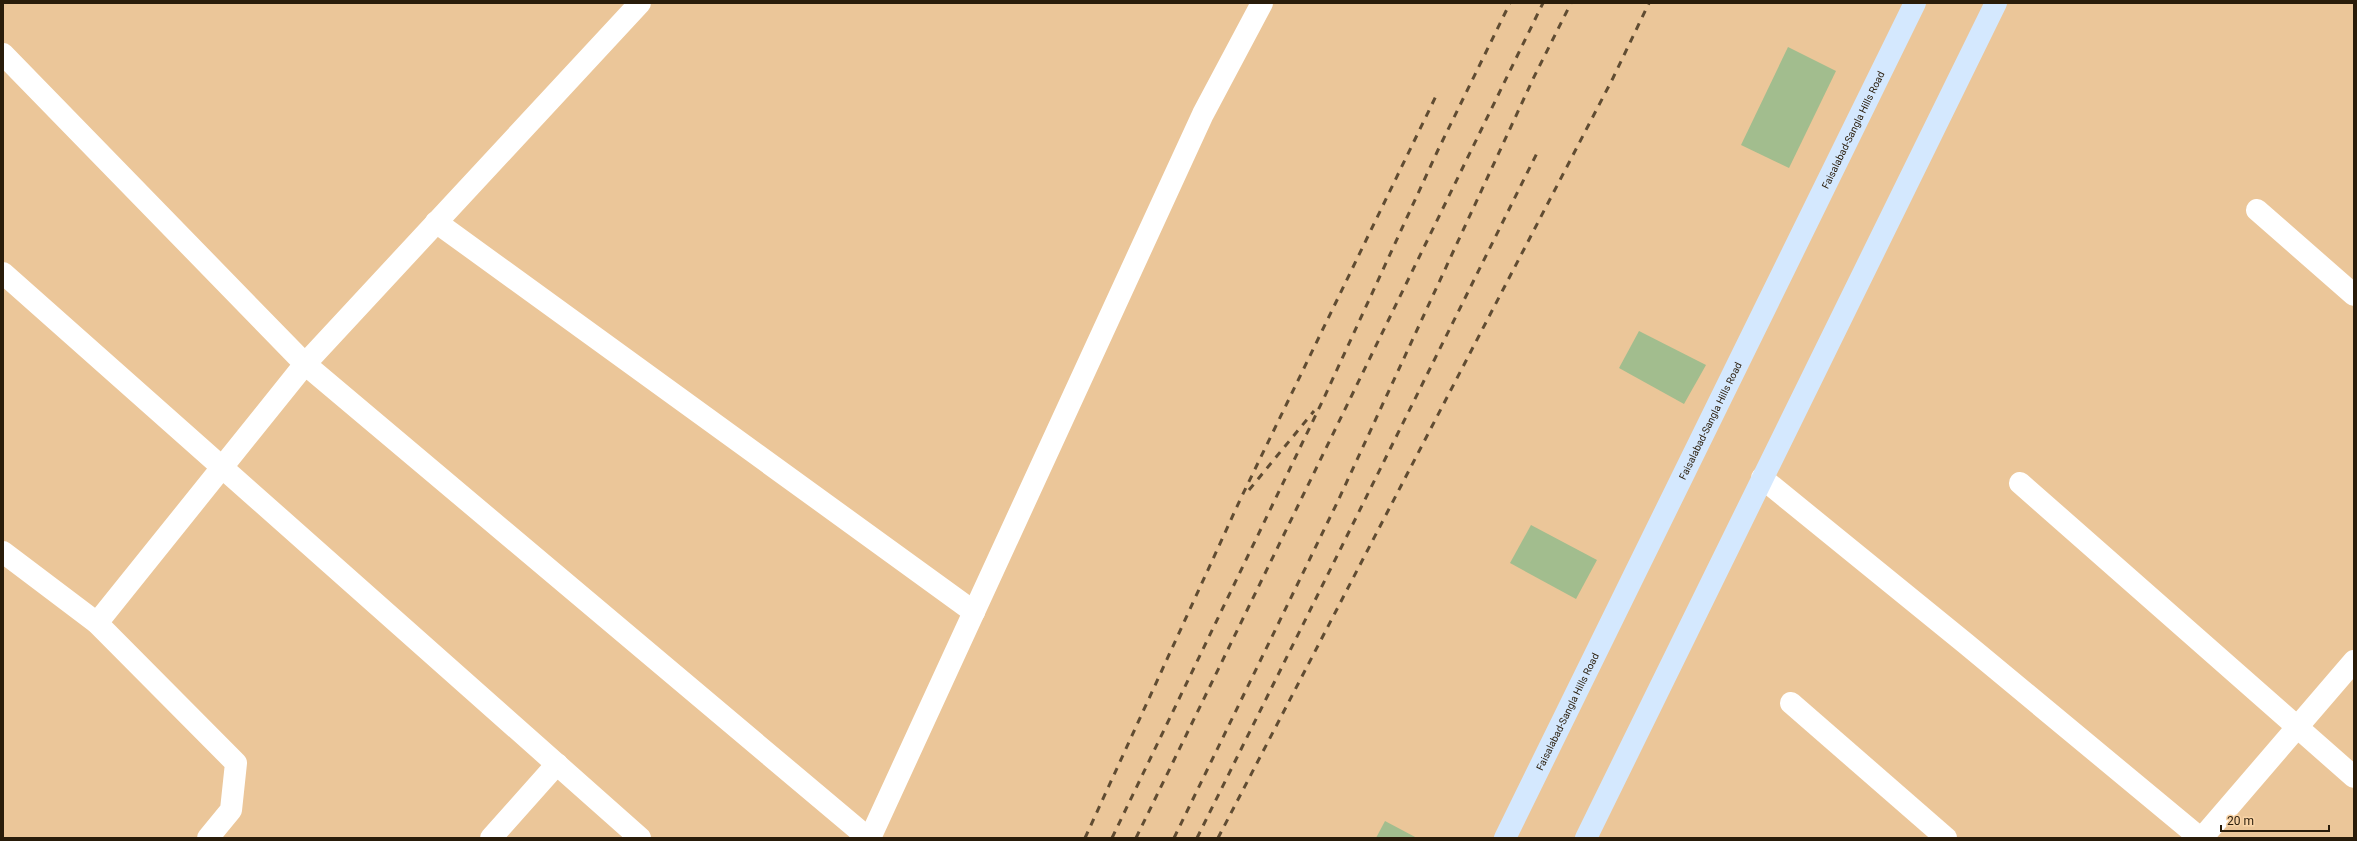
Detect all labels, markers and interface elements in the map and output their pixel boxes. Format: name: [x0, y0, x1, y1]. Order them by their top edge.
street label: Faisalabad-Sangla Hills Road: [1820, 70, 1887, 190]
street label: Faisalabad-Sangla Hills Road: [1677, 360, 1744, 481]
street label: Faisalabad-Sangla Hills Road: [1534, 651, 1601, 772]
scale bar: [2221, 807, 2329, 833]
text: 20 m: [2227, 814, 2254, 828]

